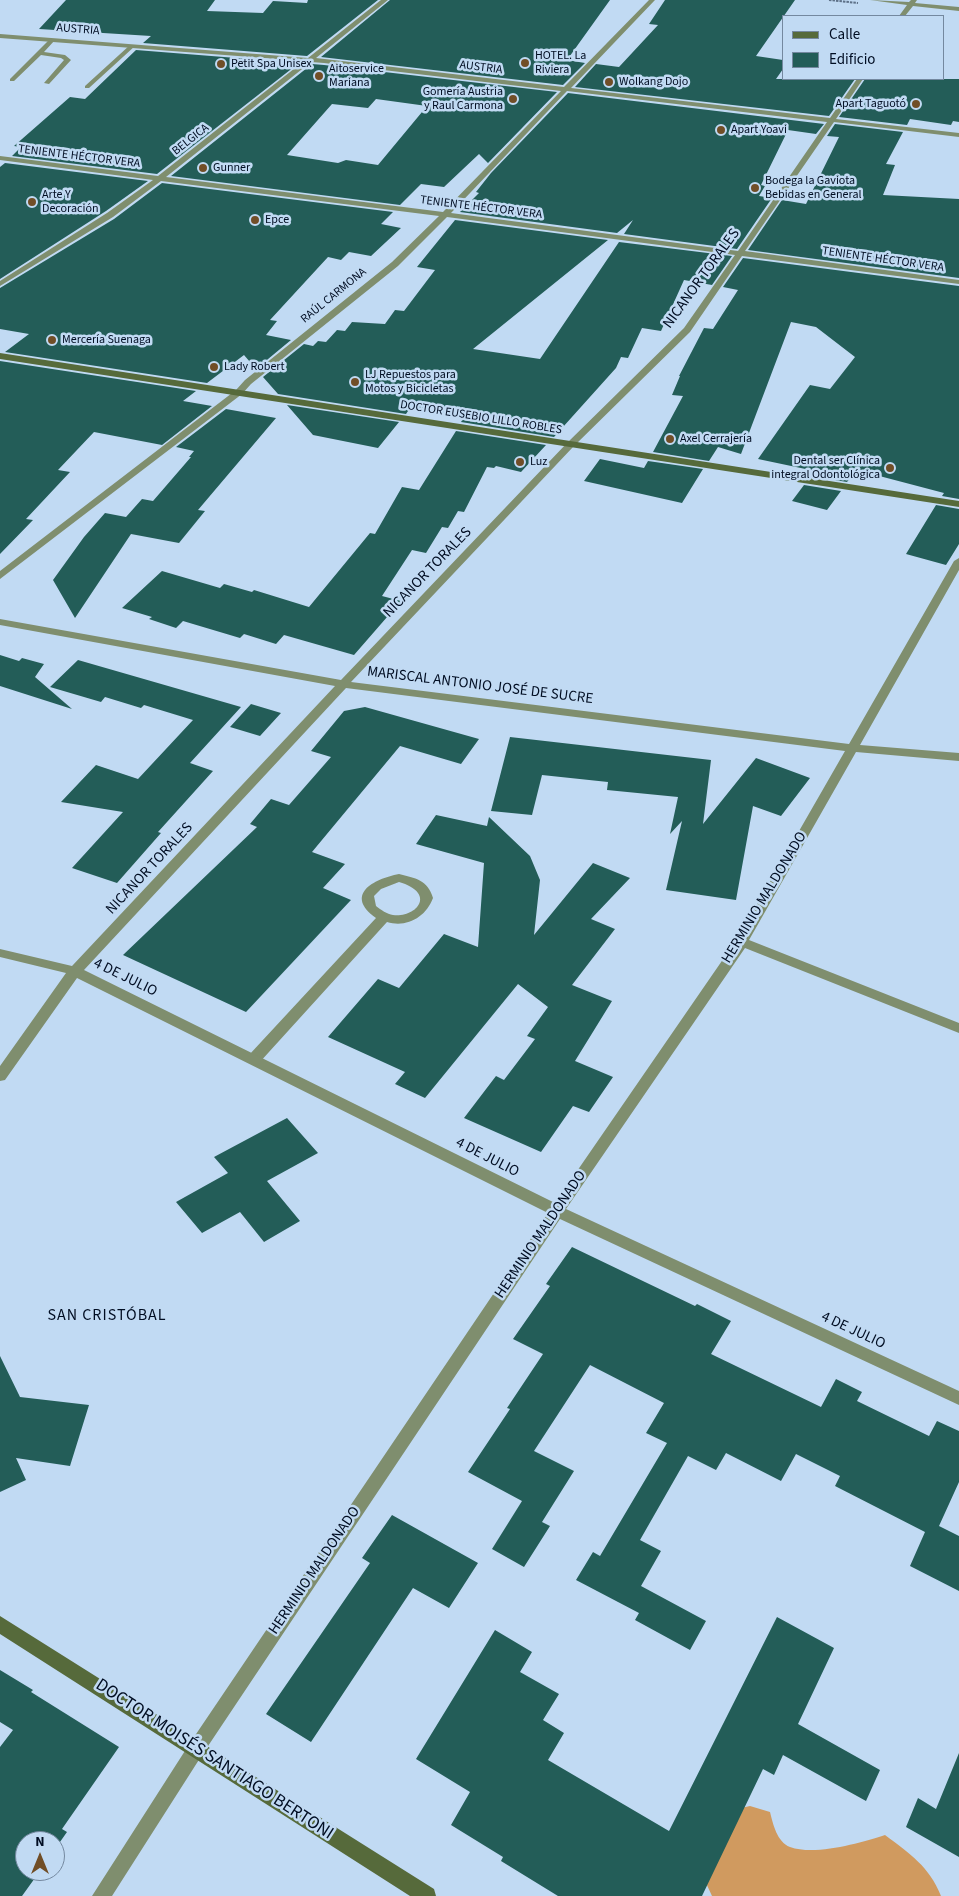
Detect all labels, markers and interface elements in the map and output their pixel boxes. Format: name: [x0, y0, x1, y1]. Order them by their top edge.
legend: [782, 15, 944, 80]
street label: AUSTRIA: [56, 21, 100, 39]
text: Calle: [829, 24, 860, 45]
place label: HOTEL. La Riviera: [535, 49, 586, 77]
text: Edificio: [829, 49, 876, 70]
place label: Petit Spa Unisex: [231, 57, 312, 71]
marker: HOTEL. La Riviera: [519, 57, 531, 69]
marker: Petit Spa Unisex: [215, 58, 227, 70]
street label: AUSTRIA: [459, 58, 503, 78]
place label: Aitoservice Mariana: [329, 62, 384, 90]
marker: Aitoservice Mariana: [313, 70, 325, 82]
place label: Wolkang Dojo: [619, 75, 688, 89]
marker: Wolkang Dojo: [603, 76, 615, 88]
place label: Gomería Austria y Raul Carmona: [423, 85, 503, 113]
marker: Gomería Austria y Raul Carmona: [507, 93, 519, 105]
place label: Apart Taguotó: [835, 97, 906, 111]
marker: Apart Taguotó: [910, 98, 922, 110]
street label: BELGICA: [170, 121, 212, 159]
place label: Apart Yoavi: [731, 123, 787, 137]
marker: Apart Yoavi: [715, 124, 727, 136]
street label: TENIENTE HÉCTOR VERA: [17, 142, 141, 172]
place label: Gunner: [213, 161, 250, 175]
marker: Gunner: [197, 162, 209, 174]
place label: Bodega la Gaviota Bebidas en General: [765, 174, 862, 202]
marker: Bodega la Gaviota Bebidas en General: [749, 182, 761, 194]
place label: Arte Y Decoración: [42, 188, 98, 216]
street label: TENIENTE HÉCTOR VERA: [419, 193, 543, 223]
marker: Arte Y Decoración: [26, 196, 38, 208]
place label: Epce: [265, 213, 289, 227]
marker: Epce: [249, 214, 261, 226]
street label: NICANOR TORALES: [660, 226, 744, 332]
street label: TENIENTE HÉCTOR VERA: [821, 244, 945, 276]
street label: RAÚL CARMONA: [298, 265, 370, 327]
place label: Mercería Suenaga: [62, 333, 151, 347]
marker: Mercería Suenaga: [46, 334, 58, 346]
place label: Lady Robert: [224, 360, 285, 374]
marker: Lady Robert: [208, 361, 220, 373]
place label: LJ Repuestos para Motos y Bicicletas: [365, 368, 456, 396]
marker: LJ Repuestos para Motos y Bicicletas: [349, 376, 361, 388]
street label: DOCTOR EUSEBIO LILLO ROBLES: [399, 398, 563, 438]
place label: Axel Cerrajería: [680, 432, 752, 446]
marker: Axel Cerrajería: [664, 433, 676, 445]
place label: Dental ser Clínica integral Odontológica: [771, 454, 880, 482]
place label: Luz: [530, 455, 547, 469]
marker: Luz: [514, 456, 526, 468]
marker: Dental ser Clínica integral Odontológica: [884, 462, 896, 474]
street label: NICANOR TORALES: [380, 524, 476, 622]
street label: MARISCAL ANTONIO JOSÉ DE SUCRE: [366, 663, 594, 709]
street label: NICANOR TORALES: [103, 819, 197, 919]
street label: HERMINIO MALDONADO: [719, 829, 811, 967]
street label: 4 DE JULIO: [90, 955, 160, 1001]
street label: 4 DE JULIO: [452, 1134, 522, 1182]
street label: HERMINIO MALDONADO: [492, 1168, 590, 1302]
district label: SAN CRISTÓBAL: [46, 1306, 168, 1326]
street label: 4 DE JULIO: [818, 1308, 888, 1354]
street label: HERMINIO MALDONADO: [266, 1504, 364, 1638]
street label: DOCTOR MOISÉS SANTIAGO BERTONI: [91, 1675, 337, 1845]
north arrow: [15, 1831, 65, 1881]
text: N: [35, 1832, 45, 1852]

